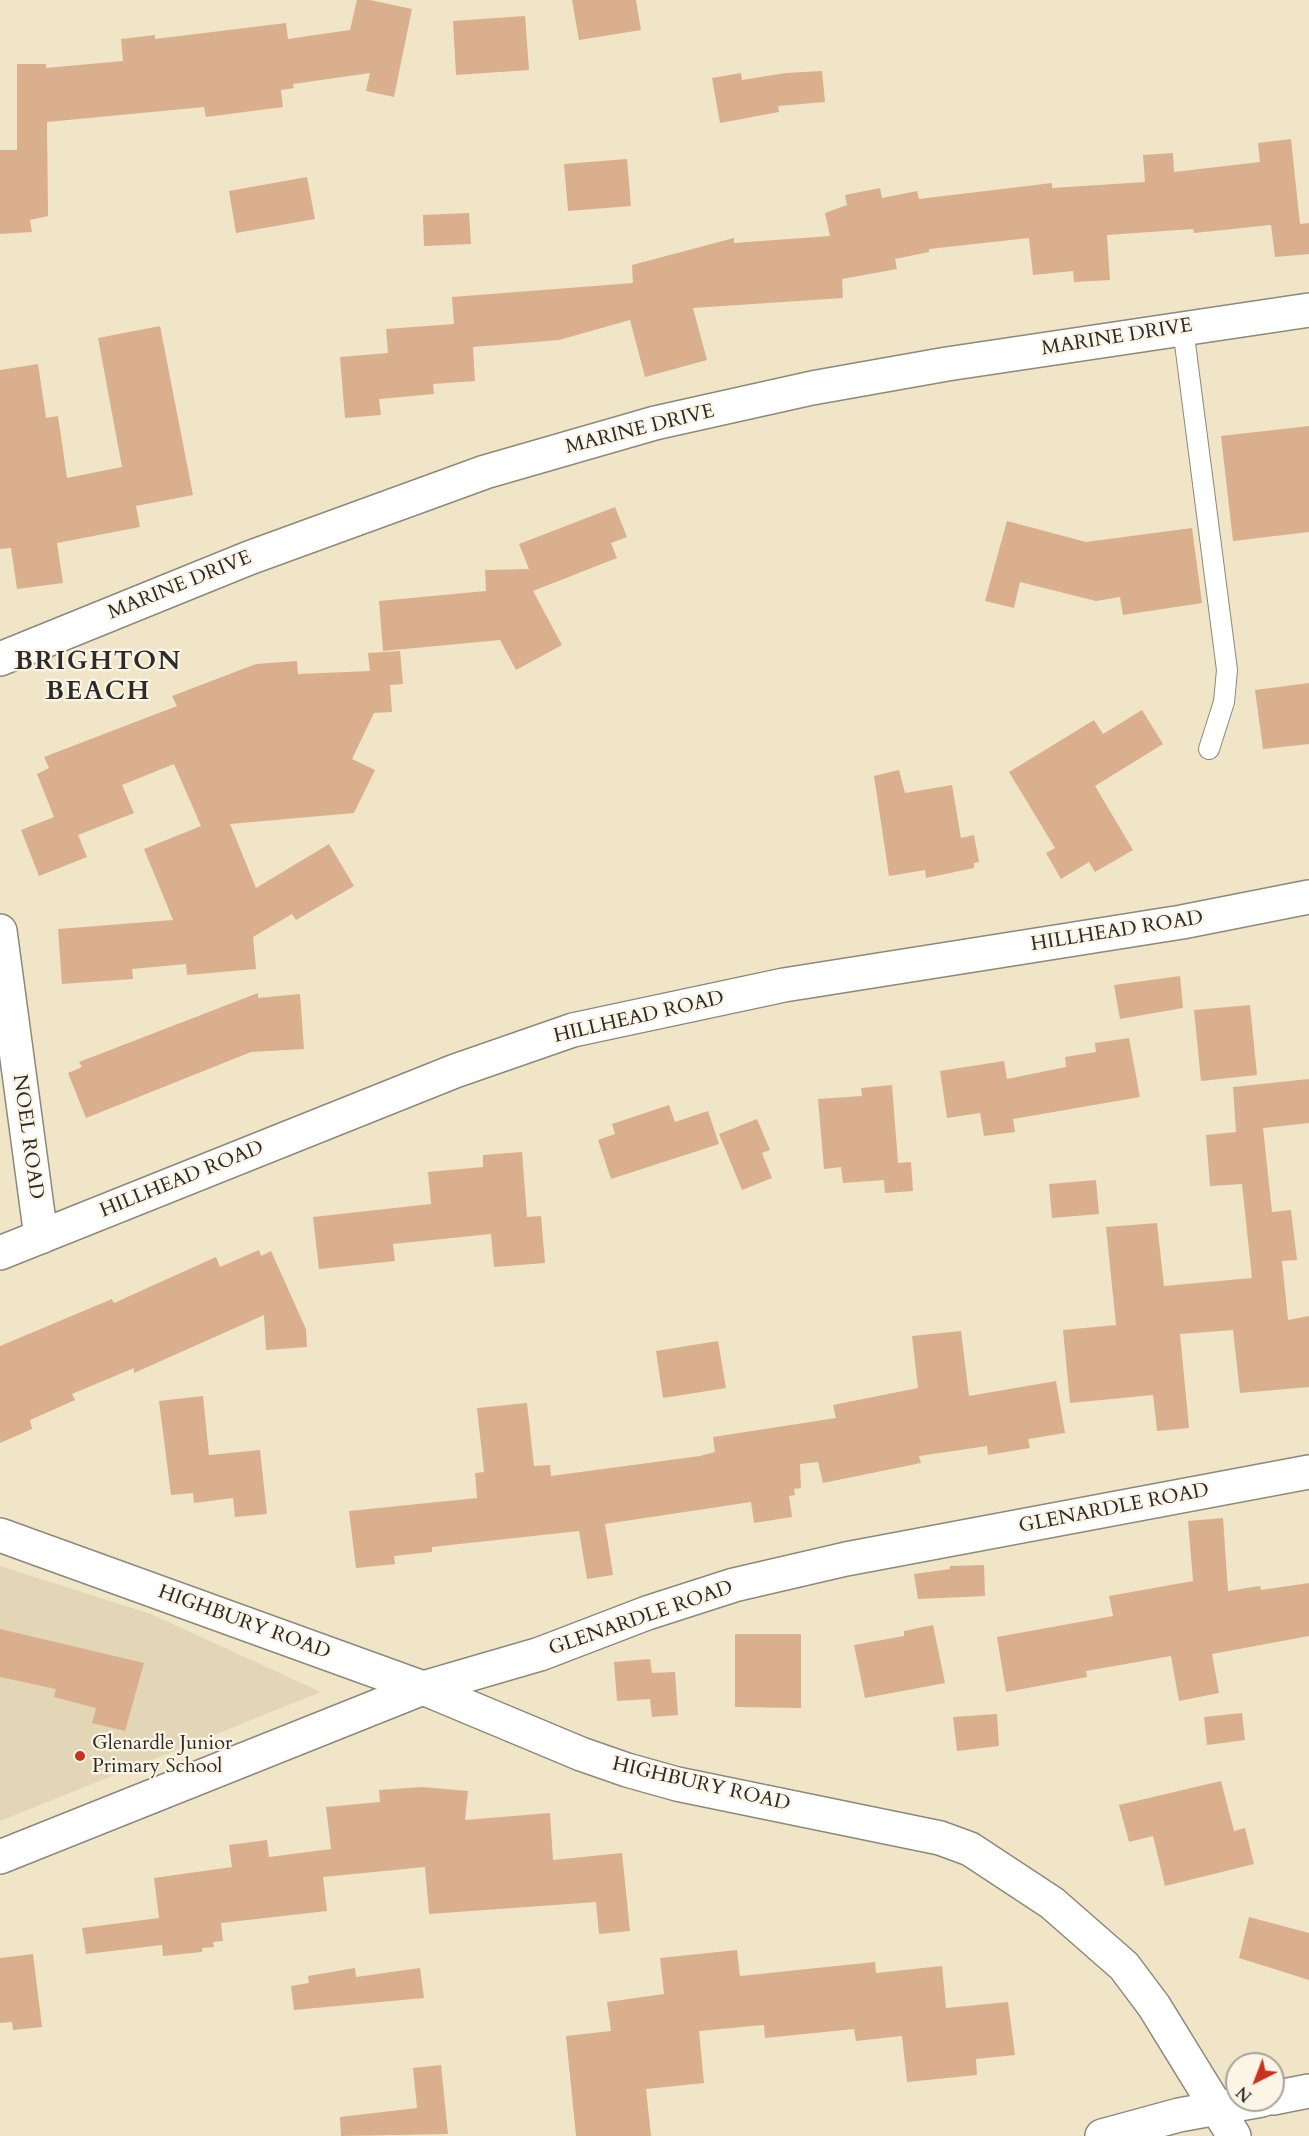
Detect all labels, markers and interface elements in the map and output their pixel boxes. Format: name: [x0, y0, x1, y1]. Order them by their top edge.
street label: MARINE DRIVE: [1040, 314, 1194, 362]
street label: MARINE DRIVE: [563, 400, 717, 460]
street label: MARINE DRIVE: [105, 546, 255, 626]
district label: BRIGHTON BEACH: [14, 647, 182, 708]
street label: HILLHEAD ROAD: [1029, 907, 1205, 957]
street label: HILLHEAD ROAD: [551, 987, 727, 1049]
street label: NOEL ROAD: [6, 1073, 48, 1201]
street label: HILLHEAD ROAD: [97, 1136, 267, 1224]
street label: GLENARDLE ROAD: [1017, 1479, 1211, 1539]
street label: GLENARDLE ROAD: [546, 1576, 736, 1662]
street label: HIGHBURY ROAD: [154, 1581, 334, 1665]
place label: Glenardle Junior Primary School: [92, 1732, 232, 1779]
marker: Glenardle Junior Primary School: [73, 1749, 87, 1763]
street label: HIGHBURY ROAD: [610, 1753, 792, 1817]
north arrow: [1225, 2052, 1285, 2112]
text: N: [1232, 2081, 1257, 2107]

